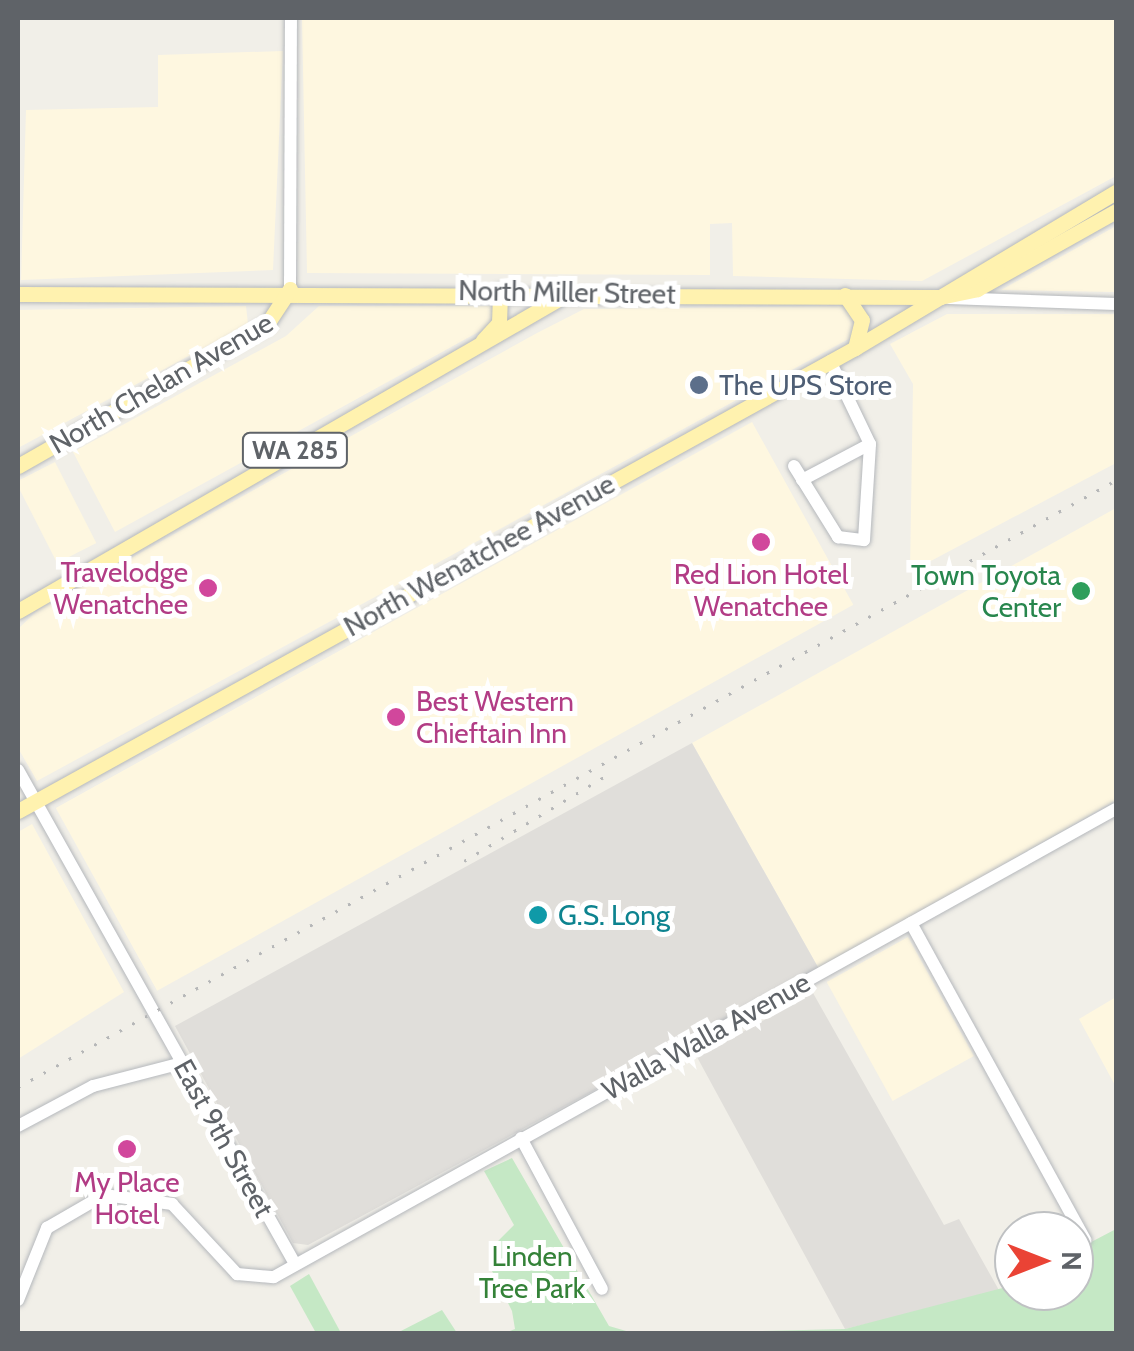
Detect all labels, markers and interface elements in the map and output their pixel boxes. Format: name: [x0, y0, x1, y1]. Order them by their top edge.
street label: North Miller Street: [458, 273, 676, 311]
street label: North Chelan Avenue: [43, 305, 279, 461]
place label: The UPS Store: [719, 368, 892, 402]
marker: The UPS Store: [688, 374, 710, 396]
road number: WA 285: [240, 430, 350, 470]
street label: North Wenatchee Avenue: [338, 467, 620, 643]
marker: Red Lion Hotel Wenatchee: [750, 531, 772, 553]
place label: Travelodge Wenatchee: [54, 555, 188, 621]
place label: Red Lion Hotel Wenatchee: [674, 557, 848, 623]
place label: Town Toyota Center: [911, 558, 1061, 624]
marker: Travelodge Wenatchee: [197, 577, 219, 599]
marker: Town Toyota Center: [1070, 580, 1092, 602]
place label: Best Western Chieftain Inn: [416, 684, 574, 750]
marker: Best Western Chieftain Inn: [385, 706, 407, 728]
place label: G.S. Long: [558, 898, 670, 932]
marker: G.S. Long: [527, 904, 549, 926]
street label: Walla Walla Avenue: [596, 965, 816, 1107]
street label: East 9th Street: [167, 1053, 281, 1223]
marker: My Place Hotel: [116, 1138, 138, 1160]
place label: My Place Hotel: [74, 1165, 180, 1231]
north arrow: [994, 1211, 1094, 1311]
park label: Linden Tree Park: [479, 1239, 585, 1305]
text: N: [1055, 1251, 1089, 1271]

